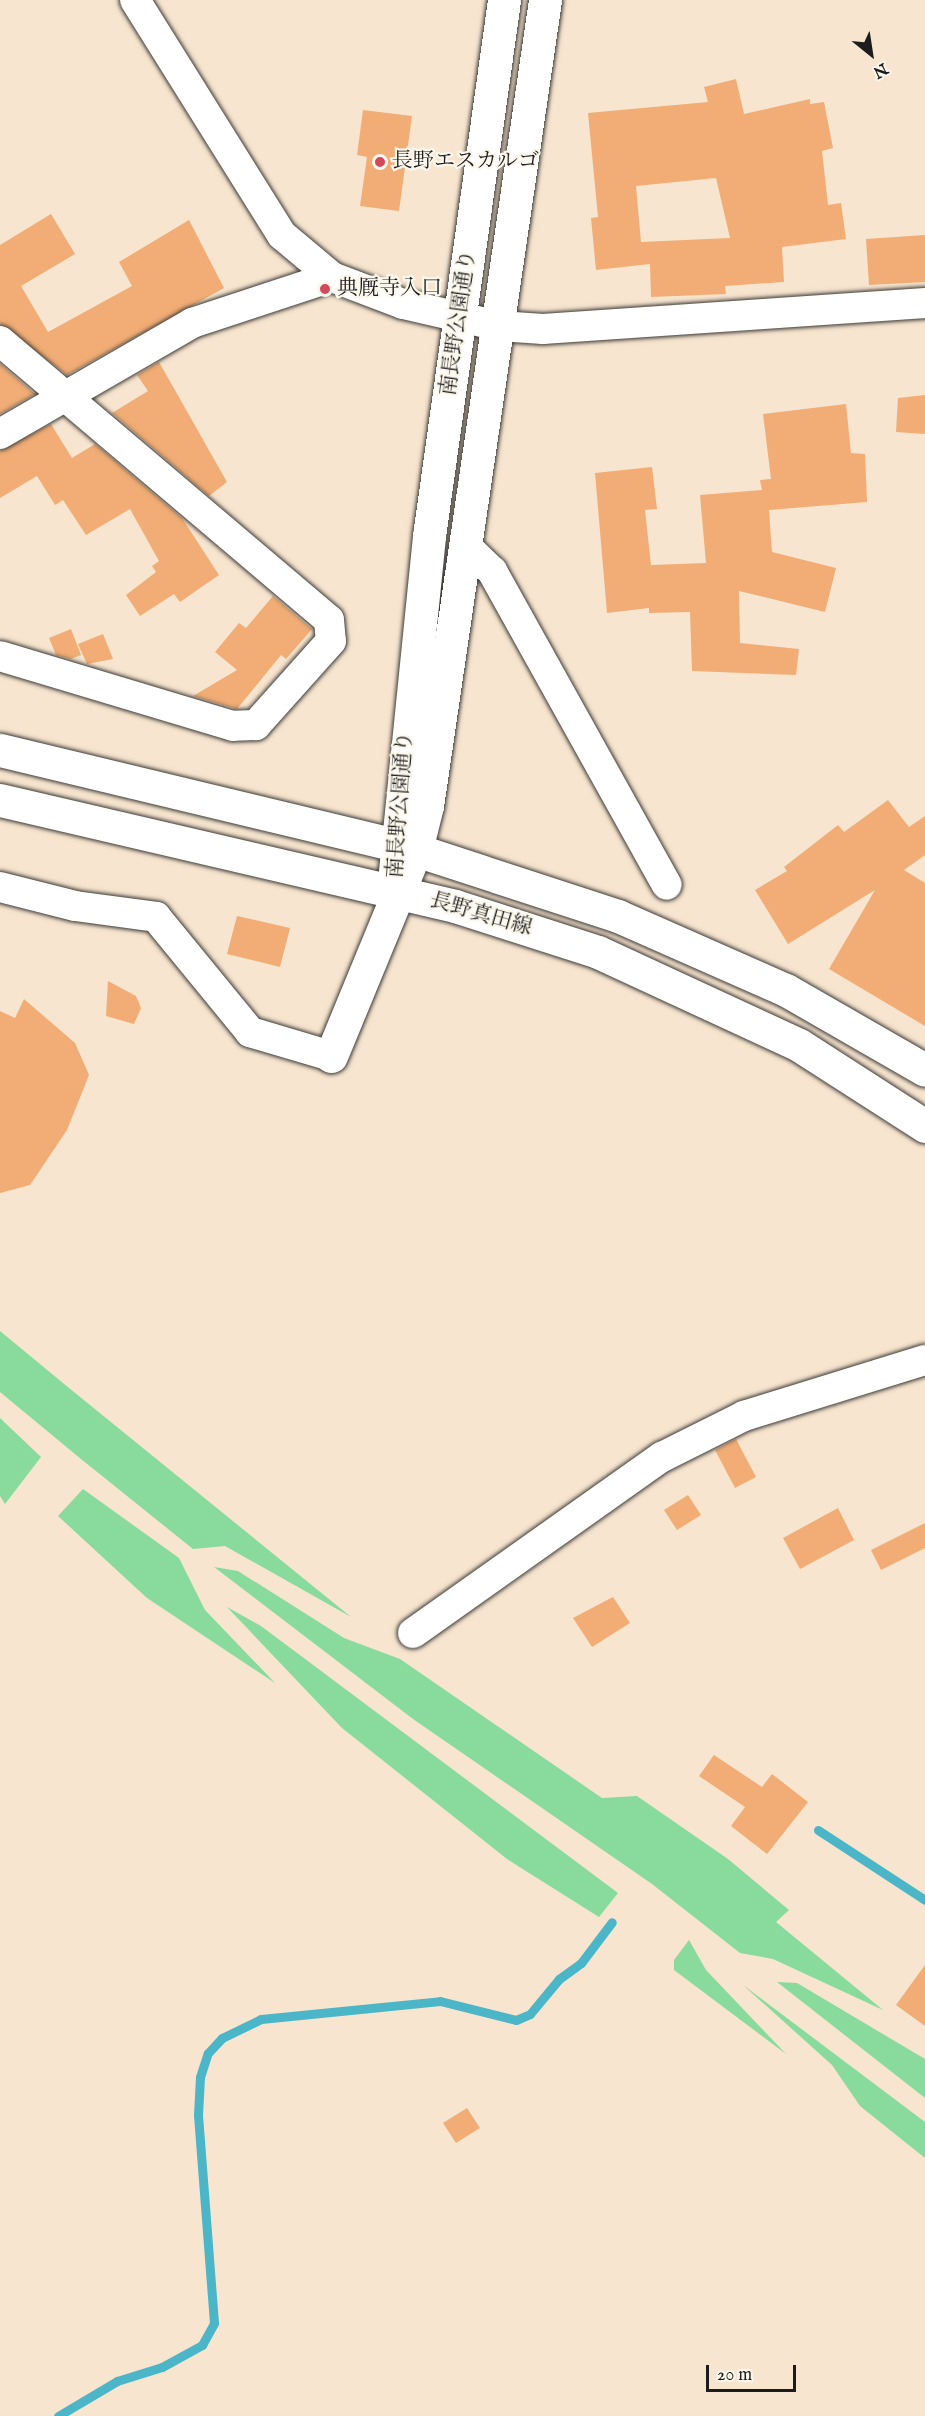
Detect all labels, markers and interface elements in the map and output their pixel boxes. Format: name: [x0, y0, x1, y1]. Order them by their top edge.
north arrow: [841, 24, 901, 84]
text: N: [869, 57, 891, 82]
place label: 長野エスカルゴ: [392, 149, 539, 175]
marker: 長野エスカルゴ: [373, 155, 387, 169]
street label: 南長野公園通り: [436, 248, 482, 398]
place label: 典厩寺入口: [337, 276, 442, 302]
marker: 典厩寺入口: [318, 282, 332, 296]
street label: 南長野公園通り: [383, 731, 419, 879]
street label: 長野真田線: [427, 888, 535, 942]
scale bar: [709, 2353, 799, 2391]
text: 20 m: [717, 2364, 752, 2387]

